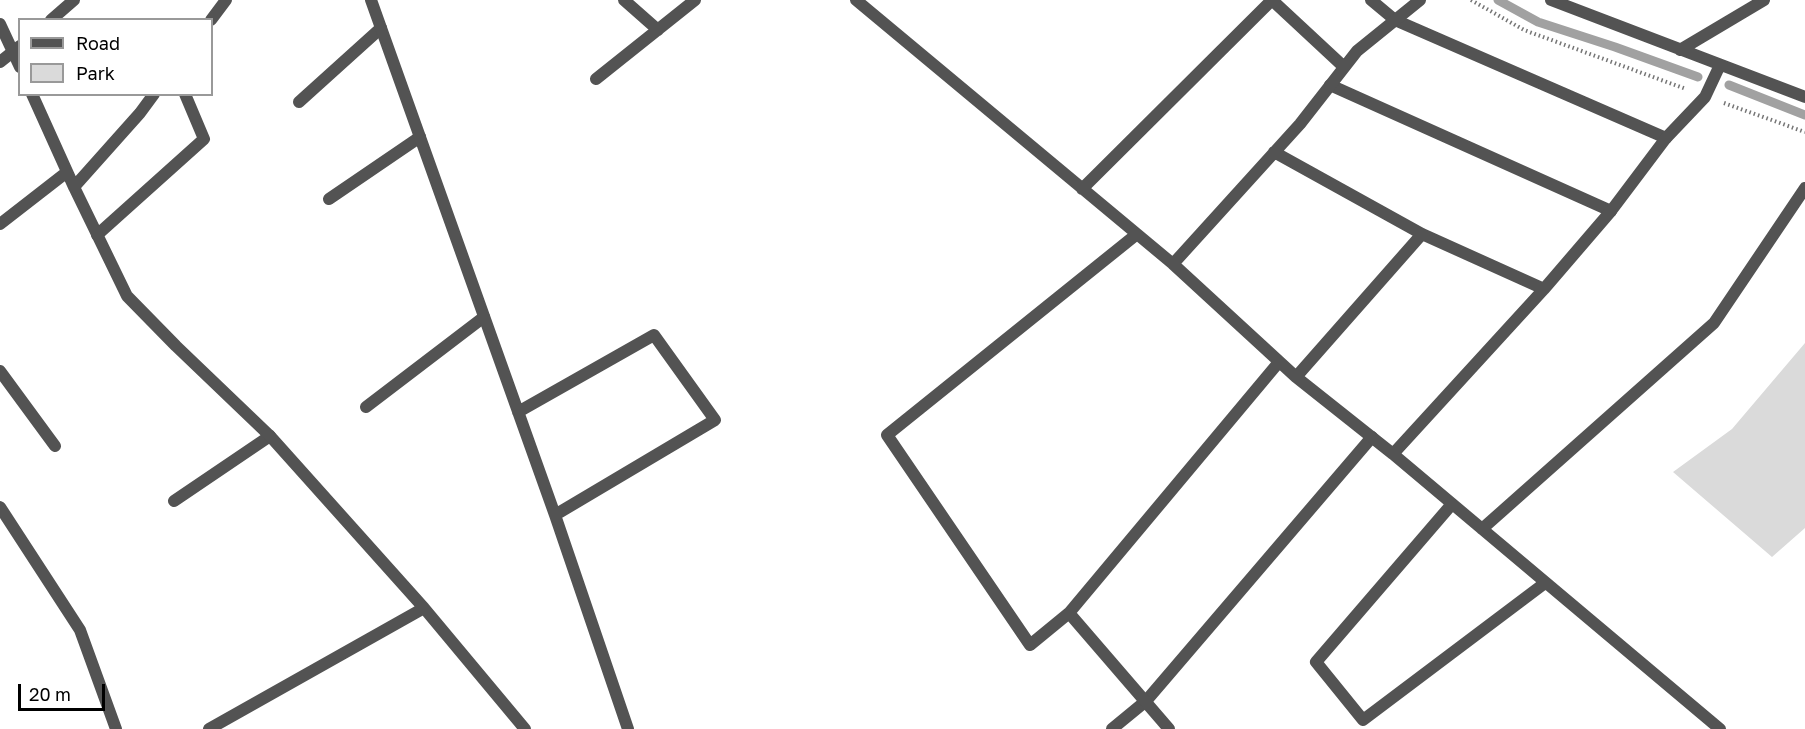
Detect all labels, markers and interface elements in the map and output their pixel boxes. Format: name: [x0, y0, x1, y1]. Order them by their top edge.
legend: [18, 18, 213, 96]
text: Road: [76, 32, 120, 54]
text: Park: [76, 62, 115, 84]
scale bar: [21, 672, 108, 710]
text: 20 m: [29, 683, 71, 705]

